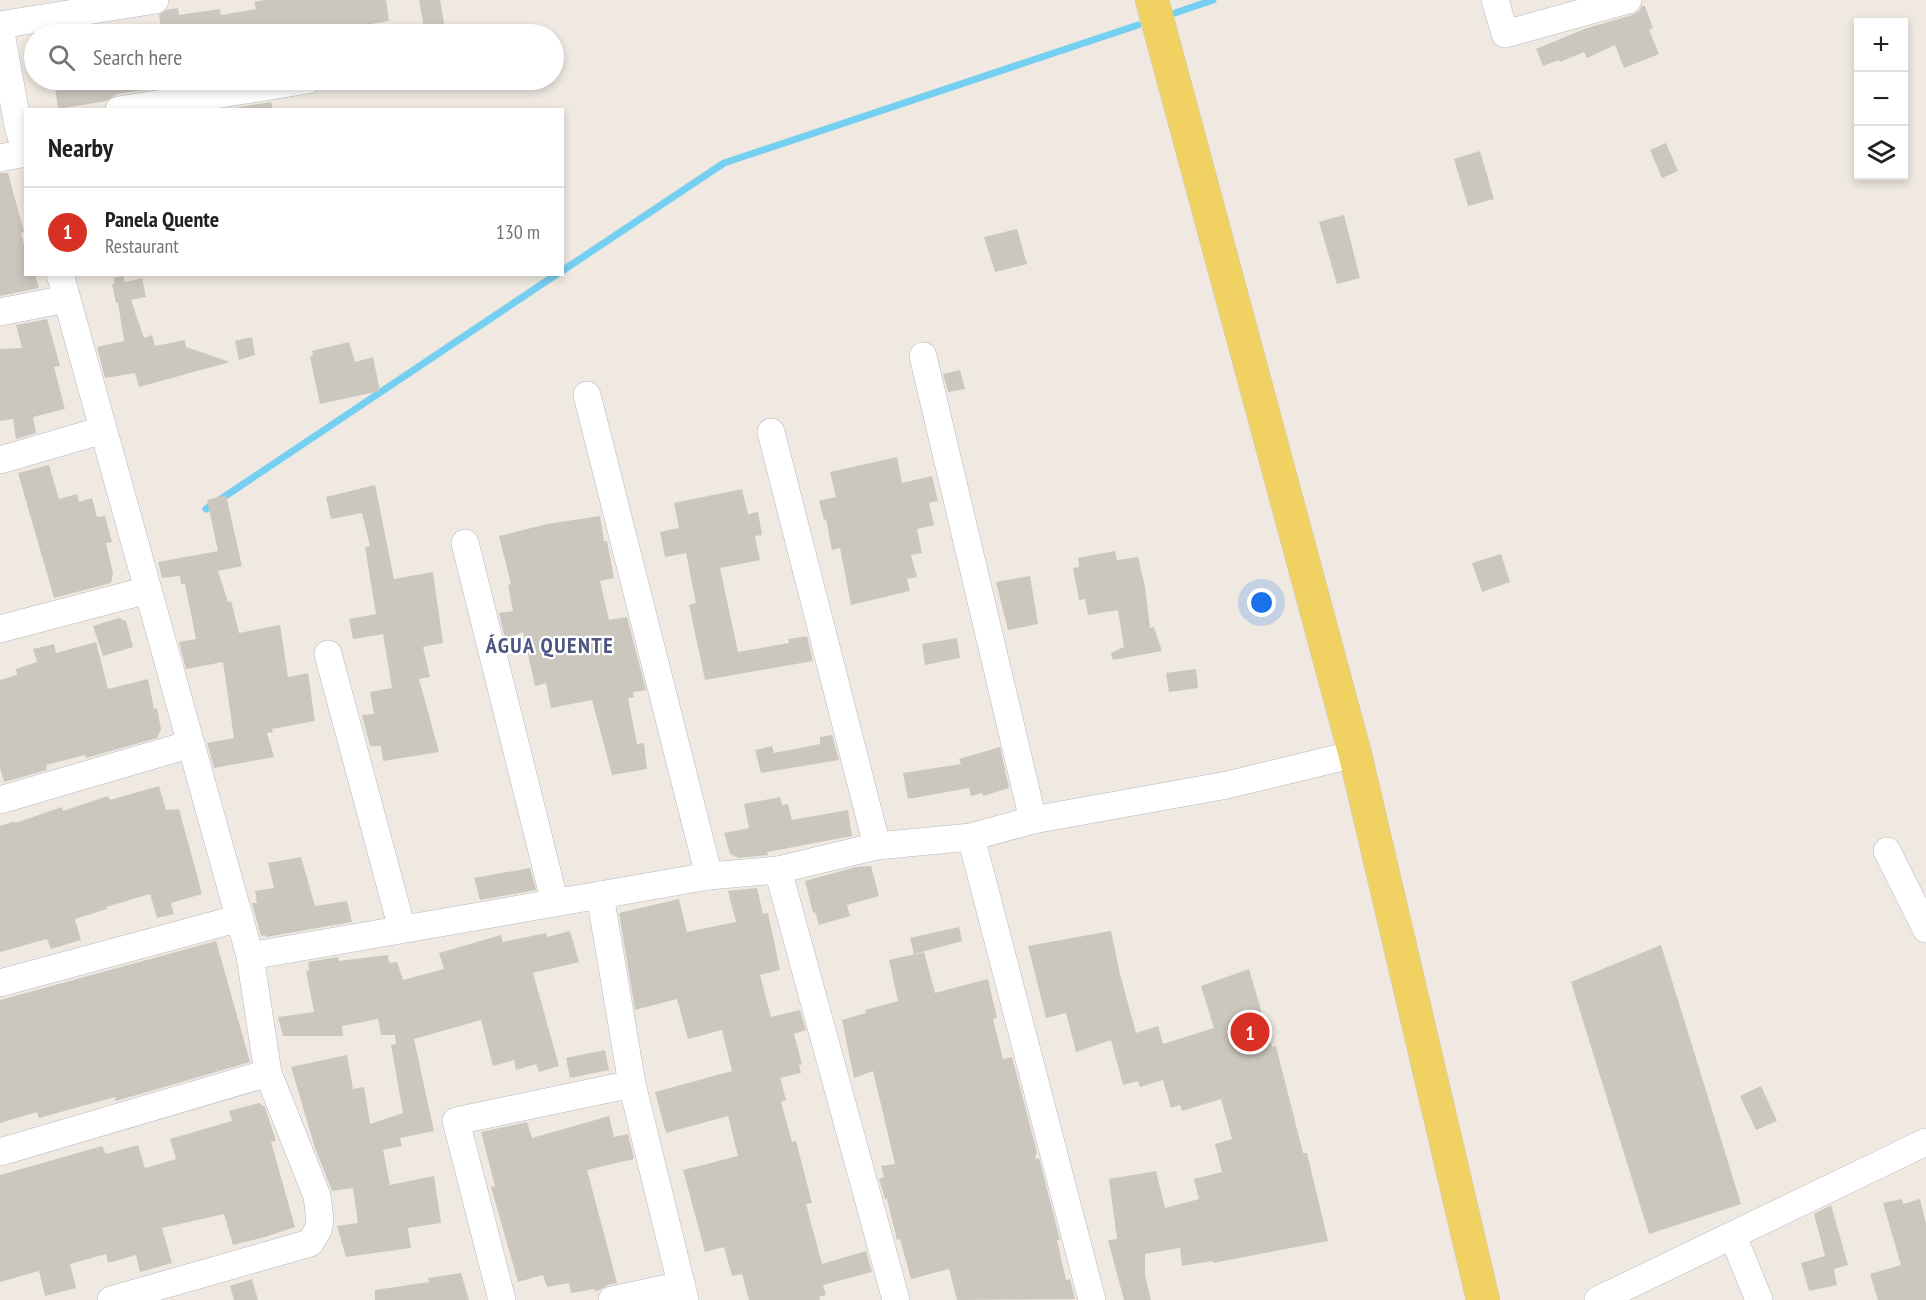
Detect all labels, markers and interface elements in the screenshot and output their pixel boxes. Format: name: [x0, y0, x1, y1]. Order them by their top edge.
map controls: [1854, 18, 1908, 180]
button: +: [1854, 18, 1908, 72]
search box: [24, 24, 564, 90]
icon: search: [45, 41, 78, 74]
text: Search here: [93, 43, 182, 71]
button: −: [1854, 72, 1908, 126]
button: layers: [1854, 126, 1908, 180]
text: Nearby: [48, 131, 113, 164]
text: Panela Quente: [105, 205, 219, 233]
text: 1: [63, 219, 72, 245]
text: 130 m: [496, 219, 540, 245]
text: Restaurant: [105, 233, 179, 259]
your location: [1247, 588, 1276, 617]
district label: ÁGUA QUENTE: [485, 631, 614, 659]
pin: 1: [1230, 1010, 1270, 1054]

